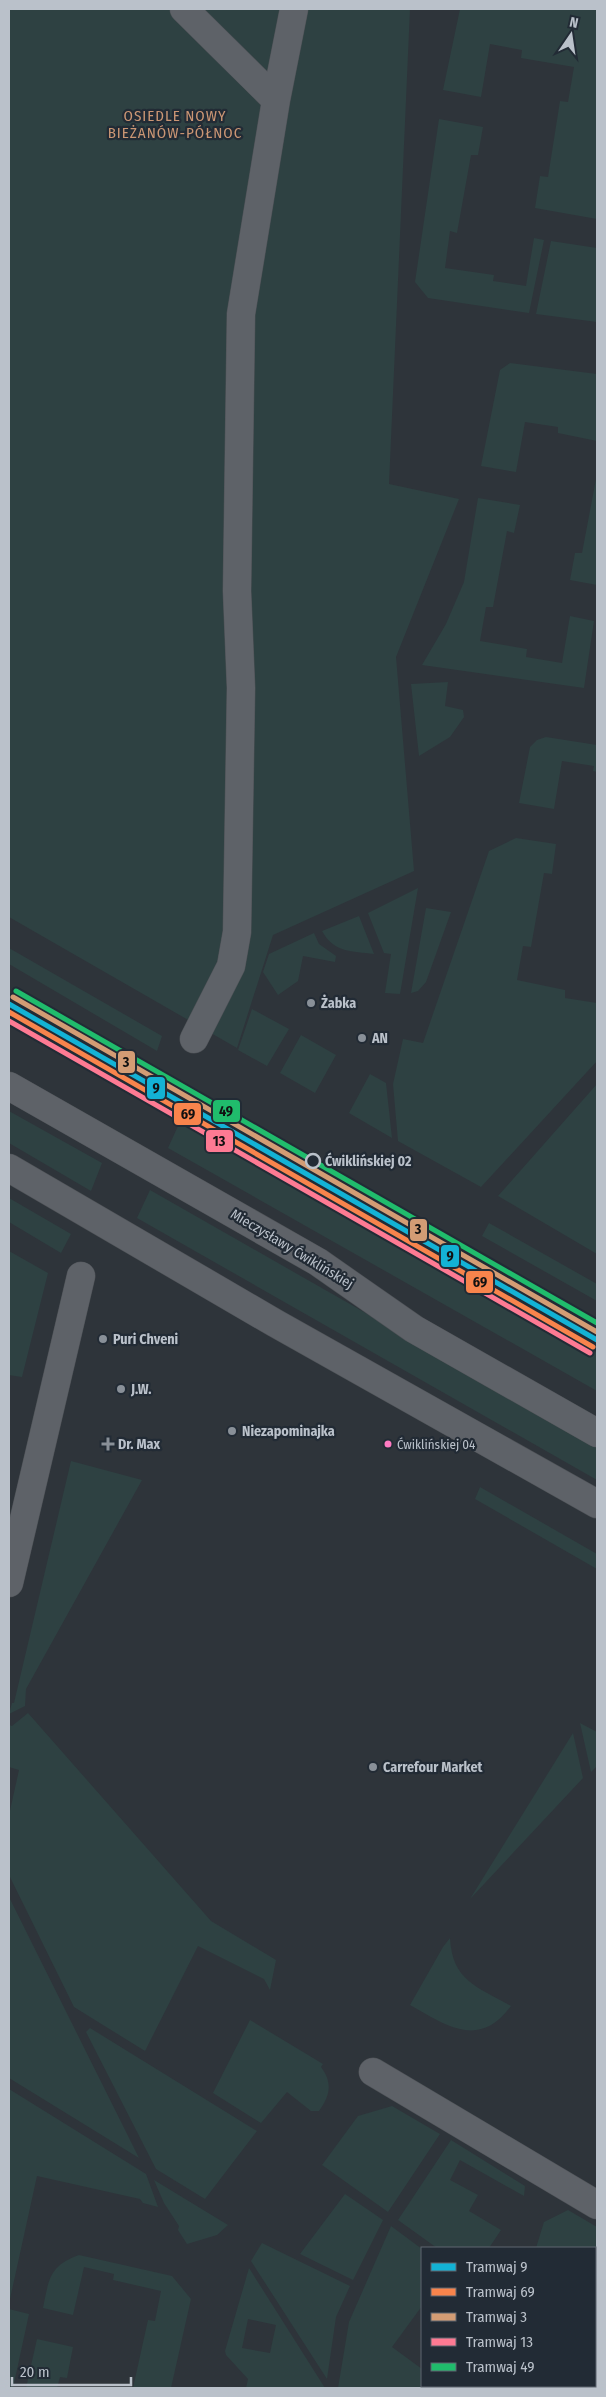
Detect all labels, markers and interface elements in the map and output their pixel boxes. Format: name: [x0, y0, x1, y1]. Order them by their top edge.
north arrow: [546, 10, 596, 60]
text: N: [568, 14, 580, 32]
district label: OSIEDLE NOWY BIEŻANÓW-PÓŁNOC: [108, 107, 242, 142]
place label: Żabka: [321, 994, 356, 1012]
marker: Żabka: [305, 997, 317, 1009]
place label: AN: [371, 1030, 388, 1047]
marker: AN: [356, 1032, 368, 1044]
line badge: 3: [117, 1050, 136, 1074]
text: 3: [122, 1054, 130, 1071]
line badge: 9: [146, 1076, 166, 1100]
text: 9: [152, 1080, 160, 1097]
line badge: 49: [212, 1099, 241, 1123]
line badge: 69: [173, 1102, 202, 1126]
text: 49: [219, 1103, 233, 1120]
text: 69: [181, 1106, 195, 1123]
line badge: 13: [205, 1129, 234, 1153]
text: 13: [213, 1133, 226, 1150]
place label: Ćwiklińskiej 02: [325, 1152, 412, 1170]
marker: Ćwiklińskiej 02: [305, 1153, 321, 1169]
street label: Mieczysławy Ćwiklińskiej: [227, 1205, 357, 1292]
line badge: 3: [409, 1218, 428, 1242]
text: 3: [414, 1221, 422, 1238]
line badge: 9: [440, 1244, 460, 1268]
text: 9: [446, 1248, 454, 1265]
line badge: 69: [465, 1270, 494, 1294]
text: 69: [473, 1274, 487, 1291]
place label: Puri Chveni: [113, 1331, 179, 1348]
marker: Puri Chveni: [97, 1333, 109, 1345]
place label: J.W.: [130, 1381, 151, 1398]
marker: J.W.: [115, 1383, 127, 1395]
place label: Niezapominajka: [242, 1423, 335, 1440]
marker: Niezapominajka: [226, 1425, 238, 1437]
place label: Dr. Max: [118, 1436, 160, 1453]
place label: Ćwiklińskiej 04: [397, 1437, 475, 1452]
marker: Dr. Max: [102, 1438, 114, 1450]
marker: Ćwiklińskiej 04: [383, 1439, 393, 1449]
place label: Carrefour Market: [383, 1759, 484, 1776]
marker: Carrefour Market: [367, 1761, 379, 1773]
legend: [421, 2247, 596, 2387]
text: Tramwaj 9: [466, 2258, 528, 2276]
text: Tramwaj 69: [466, 2283, 535, 2301]
text: Tramwaj 3: [466, 2308, 527, 2326]
text: Tramwaj 13: [466, 2333, 533, 2351]
scale bar: [12, 2354, 131, 2386]
text: Tramwaj 49: [466, 2358, 535, 2376]
text: 20 m: [20, 2363, 50, 2381]

